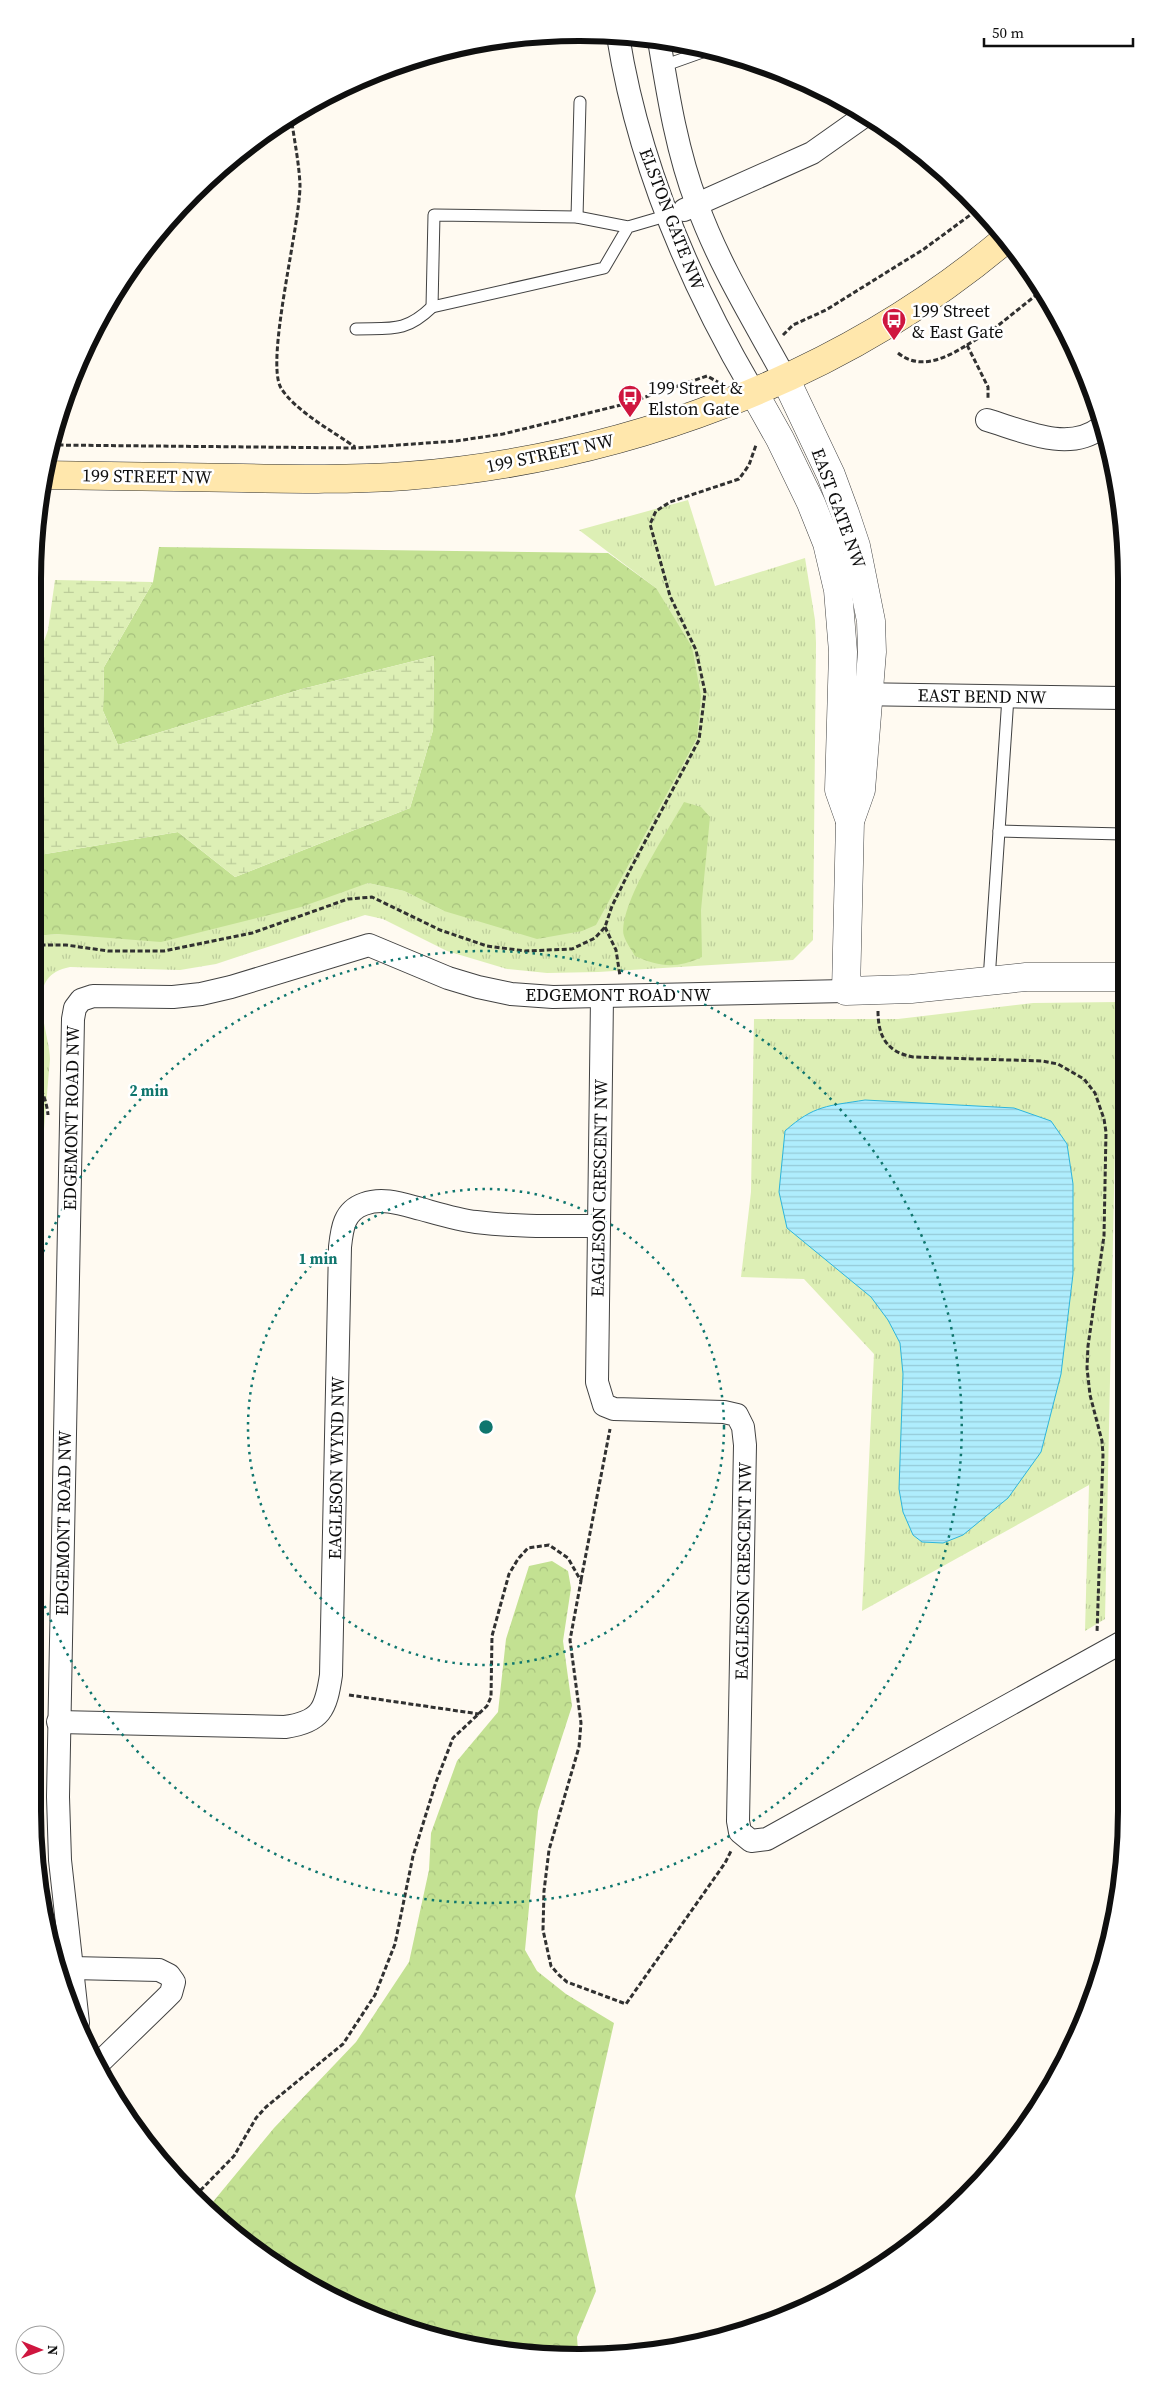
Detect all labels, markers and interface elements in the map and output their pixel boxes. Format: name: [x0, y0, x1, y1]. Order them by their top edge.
scale bar: [984, 15, 1133, 47]
text: 50 m: [992, 22, 1024, 43]
street label: ELSTON GATE NW: [633, 144, 711, 294]
place label: 199 Street & East Gate: [912, 298, 1004, 344]
bus stop icon: 199 Street & East Gate: [881, 307, 907, 341]
place label: 199 Street & Elston Gate: [648, 375, 743, 421]
bus stop icon: 199 Street & Elston Gate: [617, 384, 643, 418]
street label: 199 STREET NW: [484, 427, 617, 479]
street label: EAST GATE NW: [806, 445, 873, 572]
street label: 199 STREET NW: [82, 462, 213, 490]
street label: EAST BEND NW: [917, 682, 1047, 710]
street label: EDGEMONT ROAD NW: [525, 982, 711, 1007]
street label: EDGEMONT ROAD NW: [57, 1024, 85, 1211]
street label: EAGLESON CRESCENT NW: [585, 1078, 613, 1297]
text: 2 min: [130, 1080, 168, 1101]
text: 1 min: [299, 1248, 337, 1269]
street label: EAGLESON WYND NW: [322, 1376, 350, 1560]
centre of rings: [477, 1418, 495, 1436]
street label: EDGEMONT ROAD NW: [49, 1429, 77, 1616]
street label: EAGLESON CRESCENT NW: [729, 1461, 757, 1680]
north arrow: [15, 2325, 65, 2375]
text: N: [43, 2345, 63, 2356]

